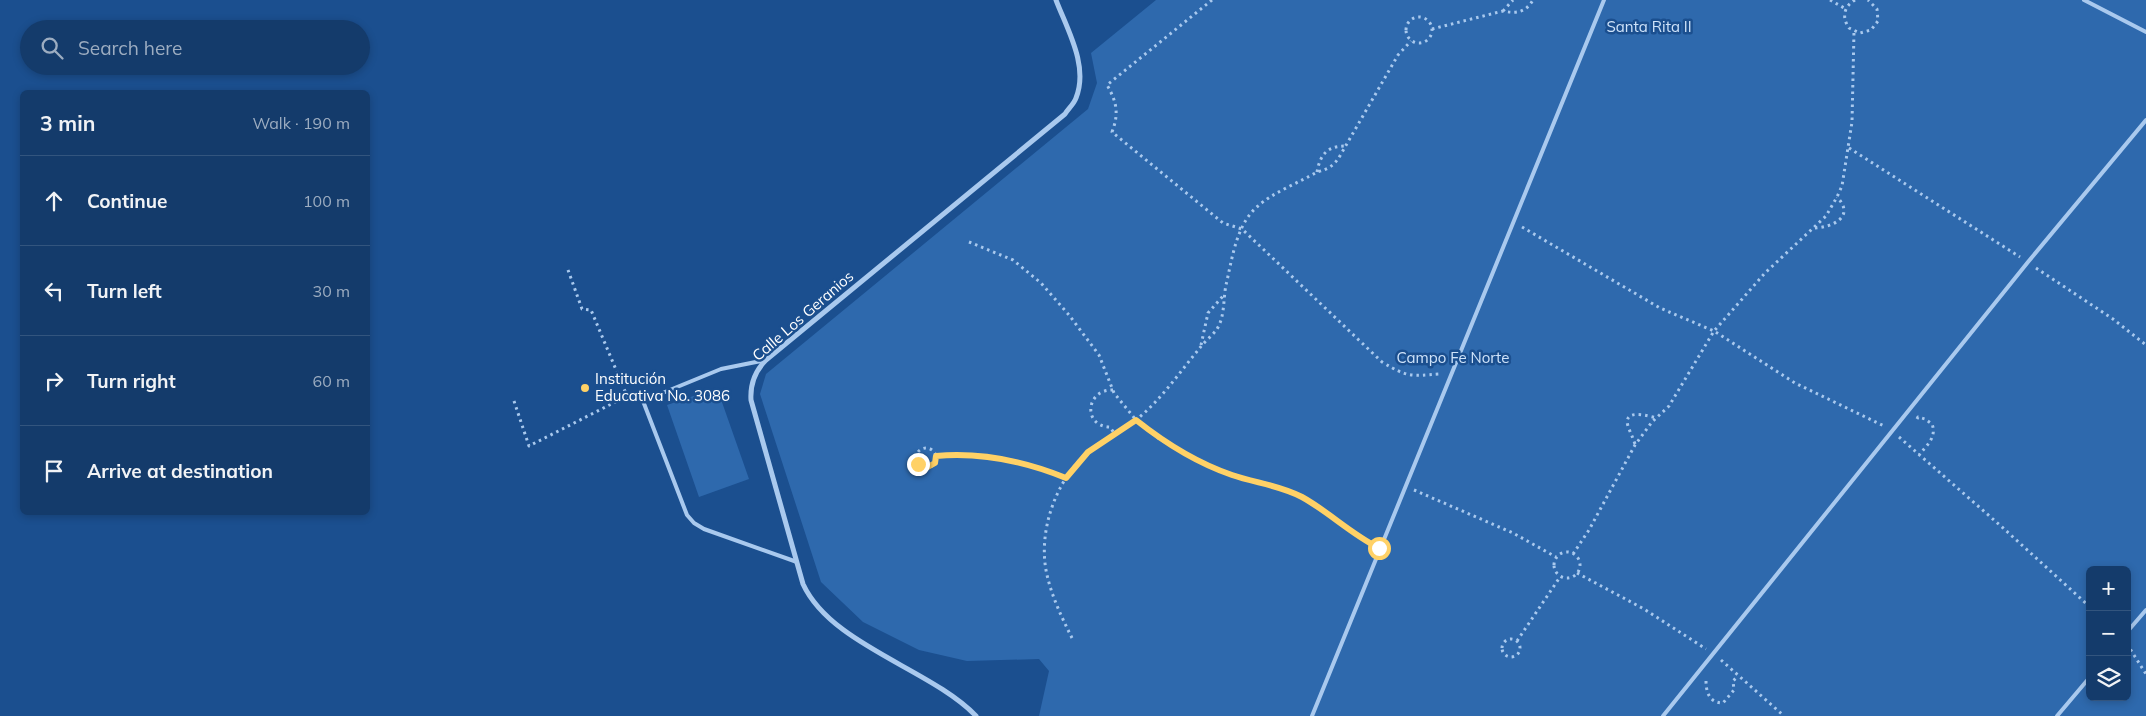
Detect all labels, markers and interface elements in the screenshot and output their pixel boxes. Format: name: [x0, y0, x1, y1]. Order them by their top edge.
park label: Santa Rita II: [1606, 17, 1692, 36]
search box: [20, 20, 370, 75]
icon: search: [38, 34, 66, 62]
text: Search here: [78, 36, 182, 60]
text: 3 min: [40, 110, 95, 136]
text: Walk · 190 m: [252, 113, 350, 133]
icon: ahead: [40, 187, 68, 215]
text: Continue: [87, 189, 167, 213]
text: 100 m: [303, 191, 350, 211]
street label: Calle Los Geranios: [748, 266, 857, 365]
icon: left: [40, 277, 68, 305]
text: Turn left: [87, 279, 162, 303]
text: 30 m: [313, 281, 350, 301]
park label: Campo Fe Norte: [1397, 348, 1509, 367]
icon: right: [40, 367, 68, 395]
text: Turn right: [87, 369, 176, 393]
place label: Institución Educativa No. 3086: [595, 369, 730, 405]
text: 60 m: [313, 371, 350, 391]
marker: Institución Educativa No. 3086: [579, 382, 591, 394]
route end: [907, 453, 930, 476]
icon: arrive: [40, 457, 68, 485]
text: Arrive at destination: [87, 459, 273, 483]
route start: [1368, 537, 1391, 560]
map controls: [2086, 566, 2131, 701]
button: +: [2086, 566, 2131, 611]
button: −: [2086, 611, 2131, 656]
button: layers: [2086, 656, 2131, 701]

